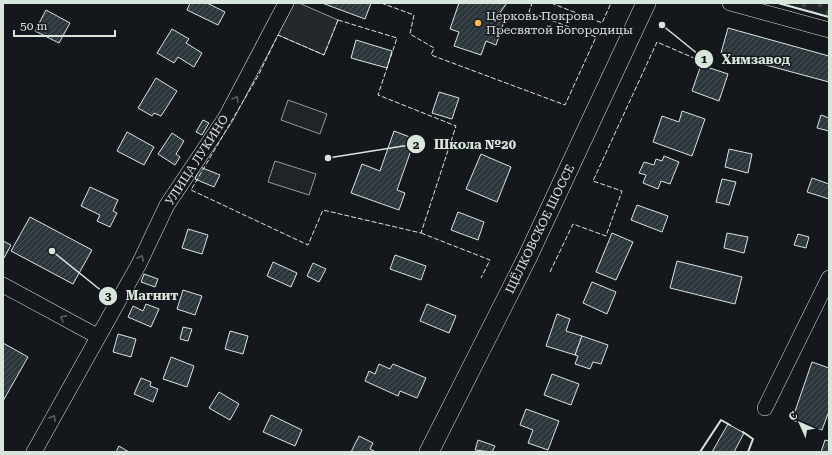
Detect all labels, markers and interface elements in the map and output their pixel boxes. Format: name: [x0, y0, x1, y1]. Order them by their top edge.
place label: Церковь Покрова Пресвятой Богородицы: [486, 9, 633, 37]
scale bar: [14, 12, 115, 38]
marker: Церковь Покрова Пресвятой Богородицы: [473, 18, 483, 28]
text: 50 m: [20, 19, 47, 33]
callout: Химзавод: [694, 47, 799, 72]
text: 1: [701, 52, 708, 66]
text: Химзавод: [722, 52, 791, 67]
one-way arrow: [232, 96, 239, 103]
street label: УЛИЦА ЛУКИНО: [163, 112, 231, 208]
callout: Школа №20: [406, 132, 524, 157]
text: Школа №20: [434, 137, 516, 152]
text: 2: [413, 138, 420, 152]
street label: ЩЁЛКОВСКОЕ ШОССЕ: [503, 162, 577, 296]
one-way arrow: [137, 255, 144, 262]
callout: Магнит: [98, 283, 186, 308]
text: Магнит: [126, 288, 178, 303]
text: 3: [105, 289, 112, 303]
one-way arrow: [60, 315, 67, 322]
north arrow: [780, 403, 820, 443]
text: С: [786, 409, 801, 424]
one-way arrow: [48, 415, 55, 422]

